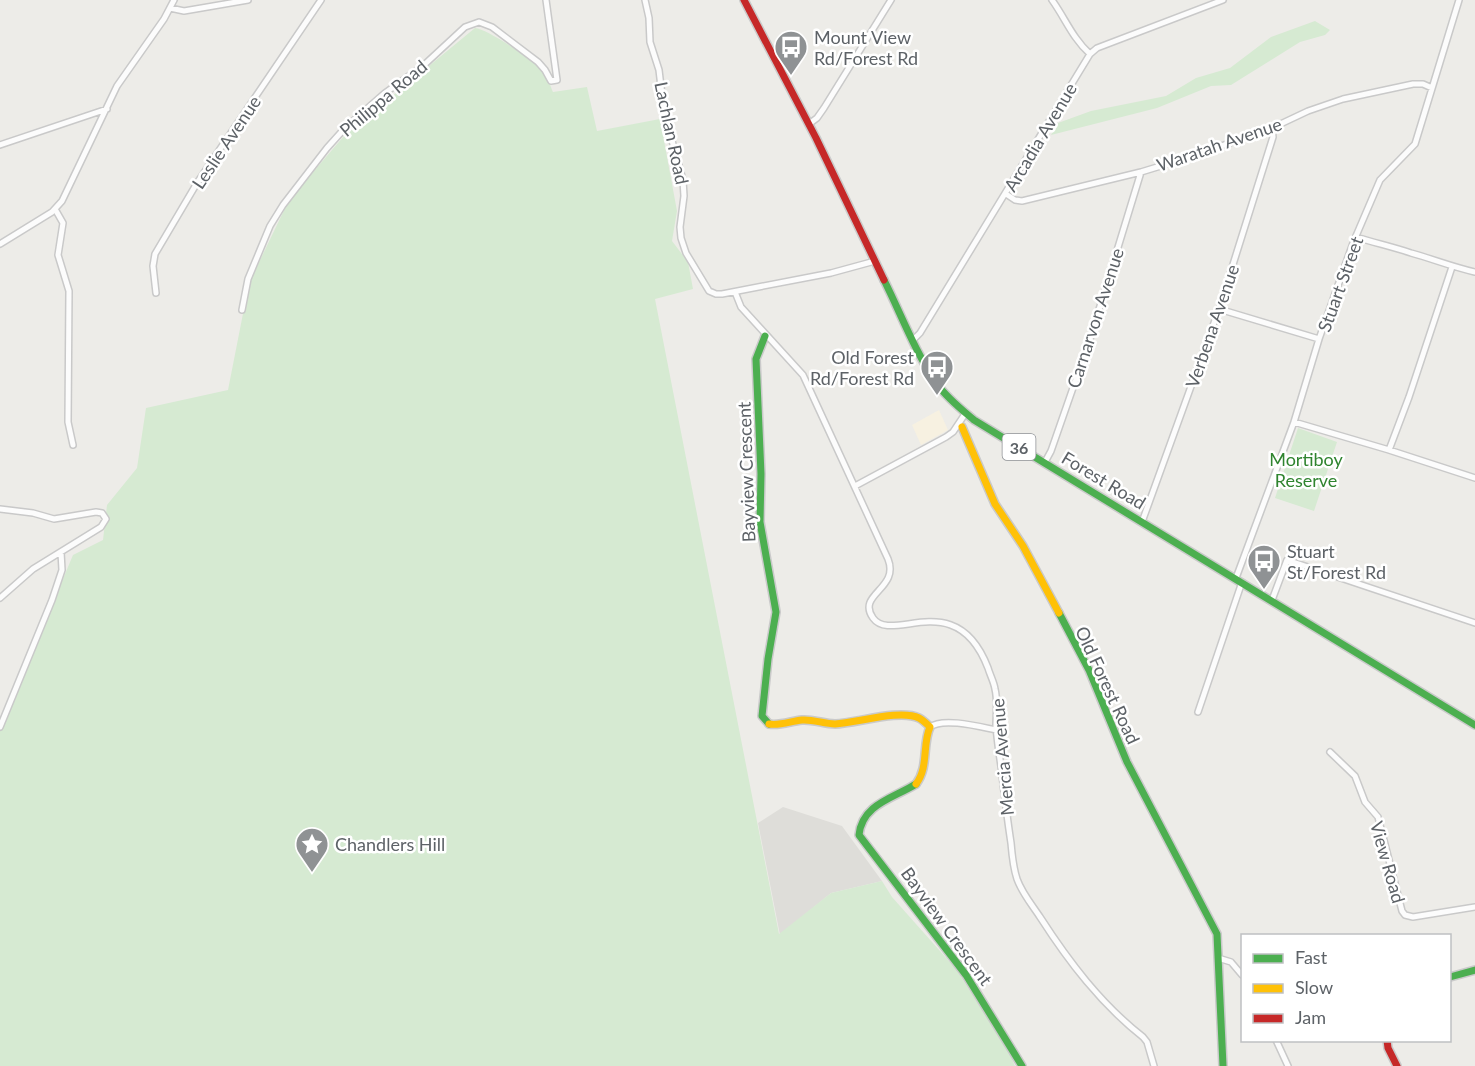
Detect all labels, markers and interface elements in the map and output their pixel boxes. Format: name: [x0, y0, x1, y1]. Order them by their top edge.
place label: Mount View Rd/Forest Rd: [814, 26, 918, 69]
bus stop icon: Mount View Rd/Forest Rd: [773, 29, 809, 76]
street label: Philippa Road: [335, 55, 431, 141]
street label: Arcadia Avenue: [999, 79, 1081, 195]
street label: Lachlan Road: [650, 80, 694, 186]
street label: Leslie Avenue: [187, 91, 265, 193]
street label: Waratah Avenue: [1154, 112, 1284, 176]
street label: Stuart Street: [1313, 233, 1368, 335]
street label: Carnarvon Avenue: [1062, 245, 1128, 391]
street label: Verbena Avenue: [1181, 261, 1243, 391]
place label: Old Forest Rd/Forest Rd: [810, 346, 915, 389]
bus stop icon: Old Forest Rd/Forest Rd: [919, 349, 955, 396]
street label: Bayview Crescent: [733, 401, 759, 543]
road number: 36: [1002, 434, 1036, 460]
street label: Forest Road: [1058, 446, 1150, 514]
park label: Mortiboy Reserve: [1269, 448, 1343, 491]
place label: Stuart St/Forest Rd: [1287, 540, 1386, 583]
bus stop icon: Stuart St/Forest Rd: [1246, 543, 1282, 590]
street label: Old Forest Road: [1071, 623, 1145, 747]
street label: Mercia Avenue: [986, 697, 1018, 817]
street label: View Road: [1366, 818, 1410, 906]
place icon: Chandlers Hill: [294, 826, 330, 873]
place label: Chandlers Hill: [335, 833, 445, 855]
street label: Bayview Crescent: [897, 863, 998, 990]
legend: [1241, 934, 1451, 1042]
text: Fast: [1295, 946, 1328, 968]
text: Slow: [1295, 976, 1333, 998]
text: Jam: [1295, 1006, 1326, 1028]

